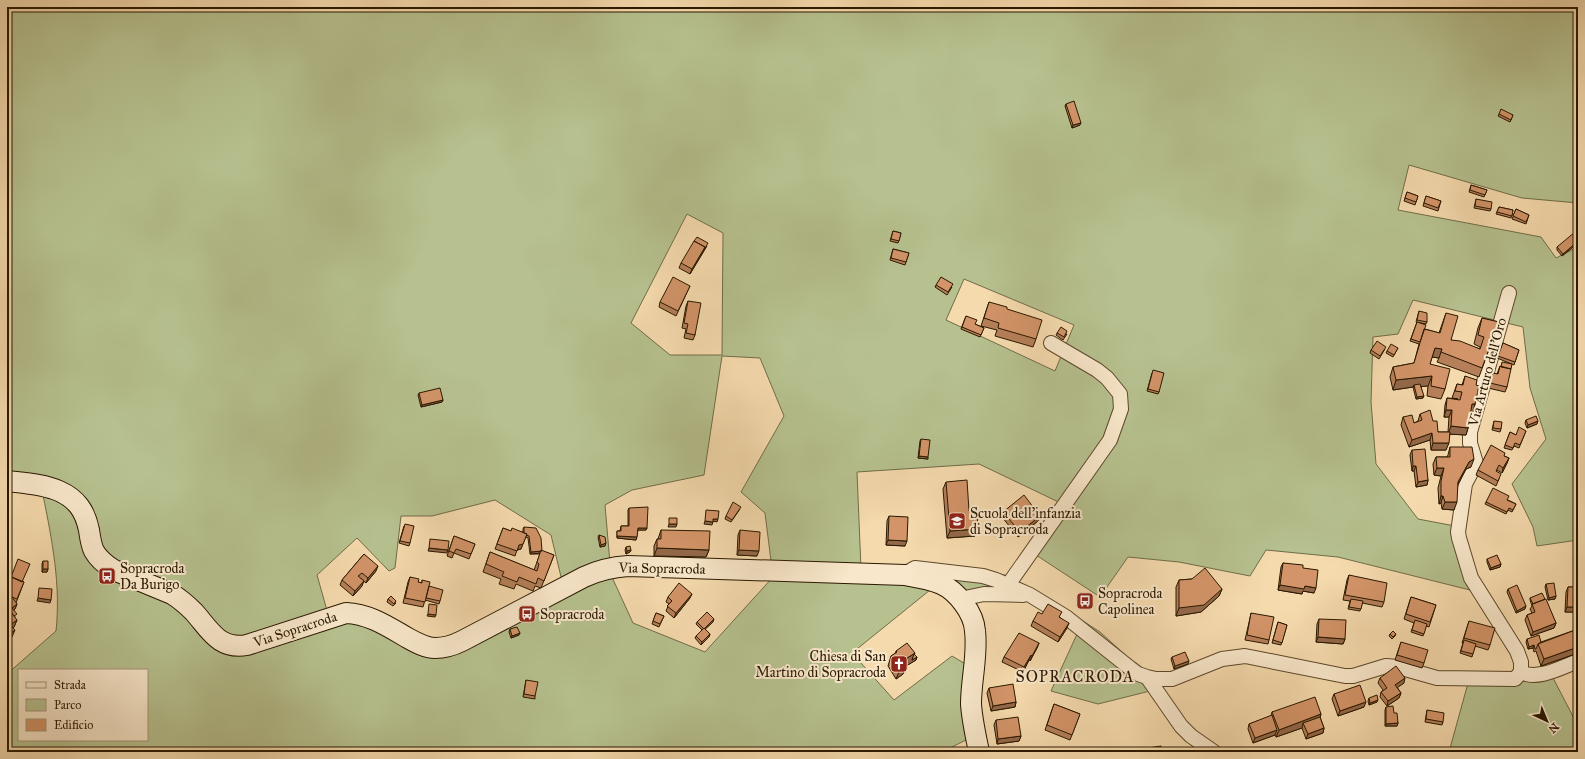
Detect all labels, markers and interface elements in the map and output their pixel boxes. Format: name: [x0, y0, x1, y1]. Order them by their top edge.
street label: Via Arturo dell'Oro: [1465, 316, 1510, 429]
place label: Scuola dell'infanzia di Sopracroda: [970, 505, 1081, 538]
school or university icon: Scuola dell'infanzia di Sopracroda: [947, 511, 967, 531]
street label: Via Sopracroda: [617, 559, 706, 578]
place label: Sopracroda Da Burigo: [120, 560, 185, 593]
bus stop icon: Sopracroda Da Burigo: [97, 566, 117, 586]
place label: Sopracroda Capolinea: [1098, 585, 1163, 618]
bus stop icon: Sopracroda Capolinea: [1075, 591, 1095, 611]
bus stop icon: Sopracroda: [517, 604, 537, 624]
place label: Sopracroda: [540, 606, 605, 623]
street label: Via Sopracroda: [250, 608, 339, 651]
place label: Chiesa di San Martino di Sopracroda: [755, 648, 886, 681]
church icon: Chiesa di San Martino di Sopracroda: [889, 654, 909, 674]
district label: SOPRACRODA: [1016, 667, 1135, 686]
legend: [18, 669, 148, 741]
text: Strada: [54, 678, 87, 692]
text: Parco: [54, 698, 81, 712]
north arrow: [1527, 701, 1567, 741]
text: Edificio: [54, 718, 93, 732]
text: N: [1545, 720, 1561, 736]

